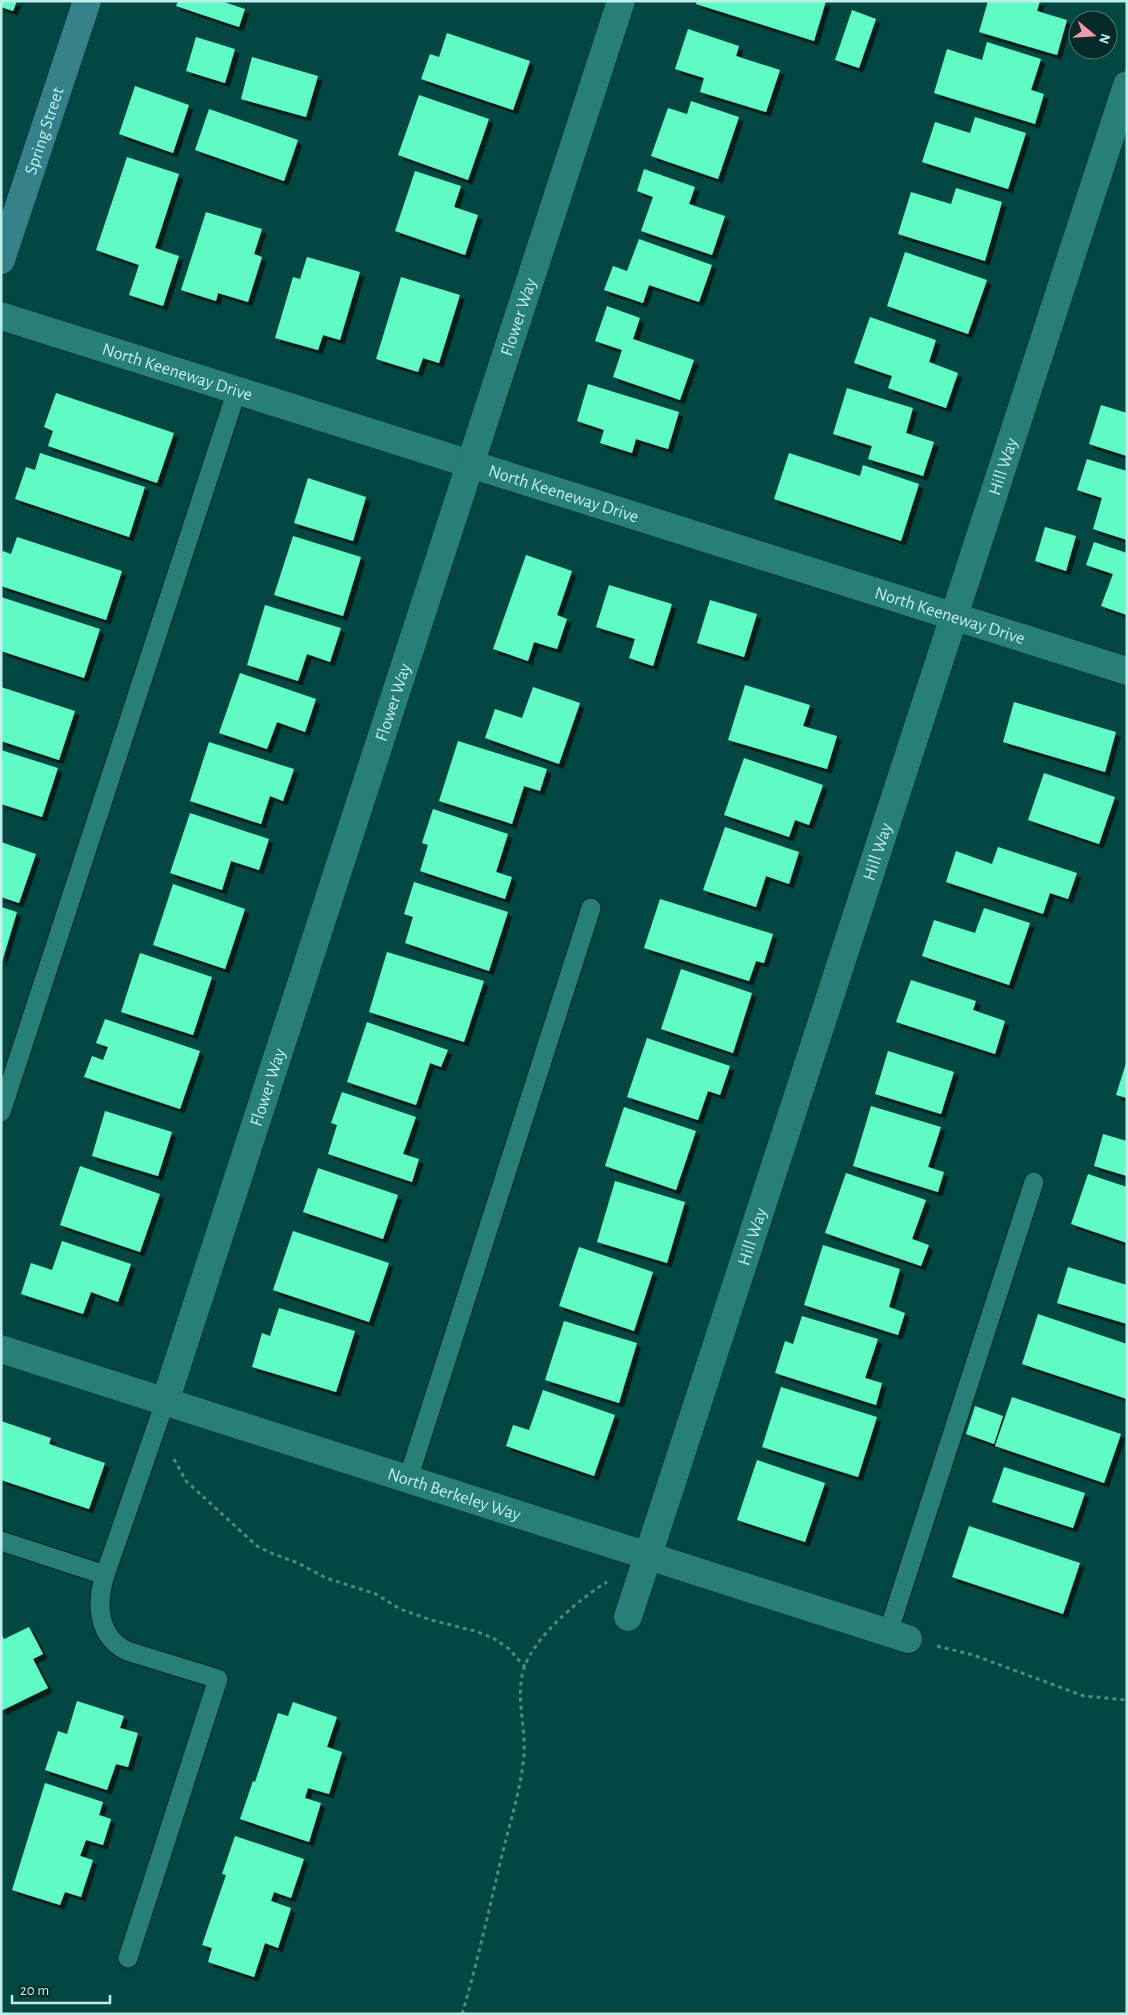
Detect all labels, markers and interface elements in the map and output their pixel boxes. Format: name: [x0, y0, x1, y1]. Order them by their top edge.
north arrow: [1068, 10, 1118, 60]
text: N: [1096, 32, 1113, 46]
street label: Spring Street: [22, 85, 68, 177]
street label: Flower Way: [498, 276, 540, 359]
street label: North Keeneway Drive: [100, 340, 254, 405]
street label: Hill Way: [986, 435, 1022, 498]
street label: North Keeneway Drive: [486, 462, 641, 526]
street label: North Keeneway Drive: [872, 584, 1027, 648]
street label: Flower Way: [373, 661, 415, 744]
street label: Hill Way: [860, 821, 896, 883]
street label: Flower Way: [247, 1046, 290, 1129]
street label: Hill Way: [735, 1206, 771, 1268]
street label: North Berkeley Way: [385, 1465, 523, 1525]
scale bar: [12, 1972, 110, 2004]
text: 20 m: [20, 1983, 49, 1998]

